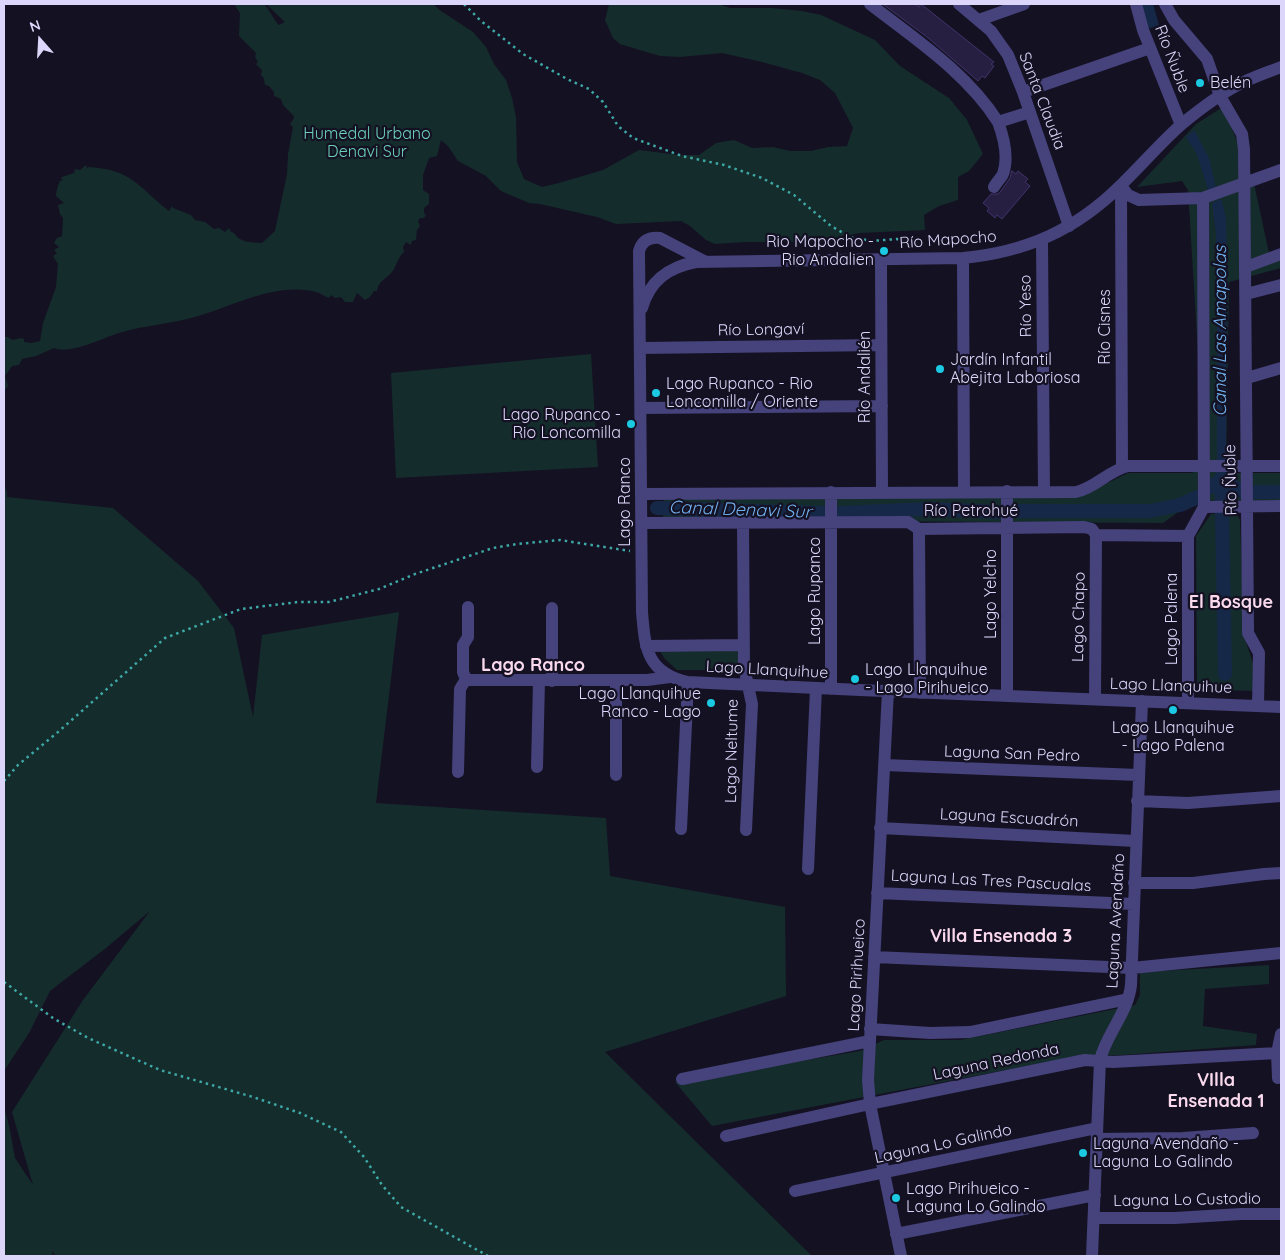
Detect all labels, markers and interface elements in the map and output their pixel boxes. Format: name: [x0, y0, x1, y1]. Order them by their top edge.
north arrow: [15, 15, 65, 65]
text: N: [27, 16, 43, 36]
street label: Río Ñuble: [1150, 22, 1194, 96]
street label: Santa Claudia: [1015, 49, 1069, 153]
place label: Belén: [1210, 73, 1251, 93]
marker: Belén: [1194, 77, 1206, 89]
park label: Humedal Urbano Denavi Sur: [303, 124, 431, 162]
street label: Río Mapocho: [899, 227, 997, 253]
place label: Rio Mapocho - Rio Andalien: [766, 232, 874, 270]
marker: Rio Mapocho - Rio Andalien: [878, 245, 890, 257]
water label: Canal Las Amapolas: [1210, 245, 1232, 417]
street label: Río Yeso: [1016, 275, 1036, 337]
street label: Río Cisnes: [1095, 289, 1115, 365]
street label: Río Longaví: [717, 320, 805, 340]
street label: Río Andalién: [855, 331, 875, 423]
place label: Jardín Infantil Abejita Laboriosa: [950, 350, 1080, 388]
marker: Jardín Infantil Abejita Laboriosa: [934, 363, 946, 375]
place label: Lago Rupanco - Rio Loncomilla / Oriente: [666, 374, 818, 412]
marker: Lago Rupanco - Rio Loncomilla / Oriente: [650, 387, 662, 399]
place label: Lago Rupanco - Rio Loncomilla: [502, 405, 621, 443]
marker: Lago Rupanco - Rio Loncomilla: [625, 418, 637, 430]
street label: Río Ñuble: [1221, 444, 1241, 516]
street label: Lago Ranco: [615, 457, 635, 547]
water label: Canal Denavi Sur: [668, 497, 812, 523]
street label: Río Petrohué: [924, 501, 1018, 521]
street label: Lago Rupanco: [805, 537, 825, 645]
street label: Lago Yelcho: [981, 549, 1001, 639]
street label: Lago Chapo: [1069, 572, 1089, 662]
street label: Lago Palena: [1162, 573, 1182, 665]
district label: El Bosque: [1189, 592, 1273, 614]
district label: Lago Ranco: [481, 655, 585, 677]
street label: Lago Llanquihue: [705, 657, 829, 683]
place label: Lago Llanquihue - Lago Pirihueico: [865, 660, 989, 698]
marker: Lago Llanquihue - Lago Pirihueico: [849, 673, 861, 685]
street label: Lago Llanquihue: [1109, 674, 1233, 698]
place label: Lago Llanquihue Ranco - Lago: [579, 684, 701, 722]
marker: Lago Llanquihue Ranco - Lago: [705, 697, 717, 709]
street label: Lago Neltume: [721, 699, 743, 803]
marker: Lago Llanquihue - Lago Palena: [1167, 704, 1179, 716]
place label: Lago Llanquihue - Lago Palena: [1112, 718, 1234, 756]
street label: Laguna San Pedro: [944, 742, 1080, 766]
street label: Laguna Escuadrón: [939, 805, 1079, 831]
street label: Laguna Avendaño: [1103, 853, 1129, 989]
street label: Laguna Las Tres Pascualas: [890, 866, 1092, 896]
street label: Lago Pirihueico: [844, 918, 870, 1032]
district label: Villa Ensenada 3: [930, 926, 1072, 948]
street label: Laguna Redonda: [931, 1039, 1061, 1085]
district label: VIlla Ensenada 1: [1167, 1070, 1265, 1112]
street label: Laguna Lo Galindo: [873, 1120, 1013, 1168]
place label: Laguna Avendaño - Laguna Lo Galindo: [1093, 1134, 1239, 1172]
marker: Laguna Avendaño - Laguna Lo Galindo: [1077, 1147, 1089, 1159]
place label: Lago Pirihueico - Laguna Lo Galindo: [906, 1179, 1046, 1217]
street label: Laguna Lo Custodio: [1113, 1189, 1261, 1211]
marker: Lago Pirihueico - Laguna Lo Galindo: [890, 1192, 902, 1204]

